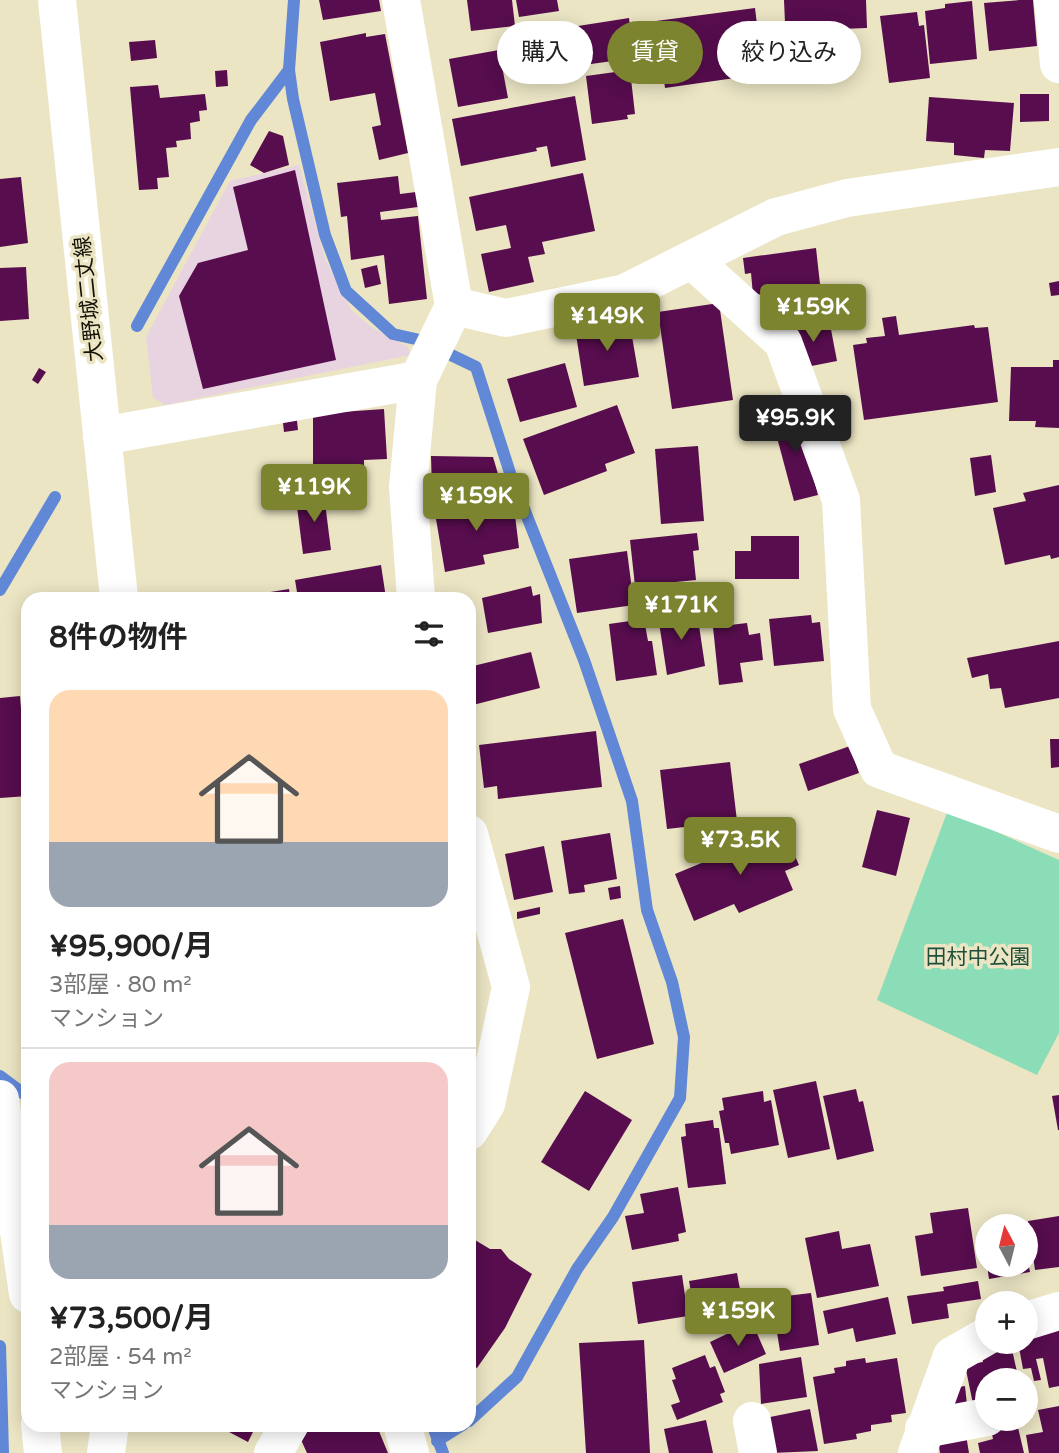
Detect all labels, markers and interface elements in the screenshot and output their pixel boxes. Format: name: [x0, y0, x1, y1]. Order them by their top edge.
chip: 購入: [497, 21, 593, 84]
chip: 賃貸: [607, 21, 703, 84]
chip: 絞り込み: [717, 21, 861, 84]
street label: 大野城二丈線: [70, 235, 108, 363]
pin: ¥159K: [764, 284, 862, 344]
text: ¥159K: [776, 293, 850, 321]
pin: ¥149K: [558, 294, 656, 353]
text: ¥149K: [570, 302, 644, 330]
pin: ¥95.9K: [738, 396, 852, 455]
text: ¥95.9K: [755, 404, 835, 432]
pin: ¥119K: [265, 464, 363, 524]
text: ¥119K: [277, 473, 351, 501]
pin: ¥159K: [427, 474, 525, 533]
text: ¥159K: [439, 482, 513, 510]
pin: ¥171K: [632, 582, 730, 642]
text: ¥171K: [644, 591, 718, 619]
icon: filters: [410, 615, 448, 653]
text: 8件の物件: [49, 619, 188, 656]
icon: home: [186, 736, 312, 862]
pin: ¥73.5K: [683, 818, 797, 877]
text: ¥73.5K: [700, 826, 780, 854]
text: ¥95,900/月: [49, 928, 214, 965]
park label: 田村中公園: [926, 945, 1031, 970]
text: 3部屋 · 80 m²: [49, 971, 192, 999]
text: マンション: [49, 1005, 164, 1033]
icon: home: [186, 1108, 312, 1234]
north arrow: [975, 1214, 1038, 1278]
map controls: [975, 1214, 1038, 1431]
pin: ¥159K: [689, 1288, 787, 1348]
button: +: [975, 1291, 1038, 1354]
text: ¥159K: [701, 1297, 775, 1325]
text: ¥73,500/月: [49, 1300, 214, 1337]
text: 2部屋 · 54 m²: [49, 1343, 192, 1371]
button: −: [975, 1368, 1038, 1431]
text: マンション: [49, 1377, 164, 1405]

